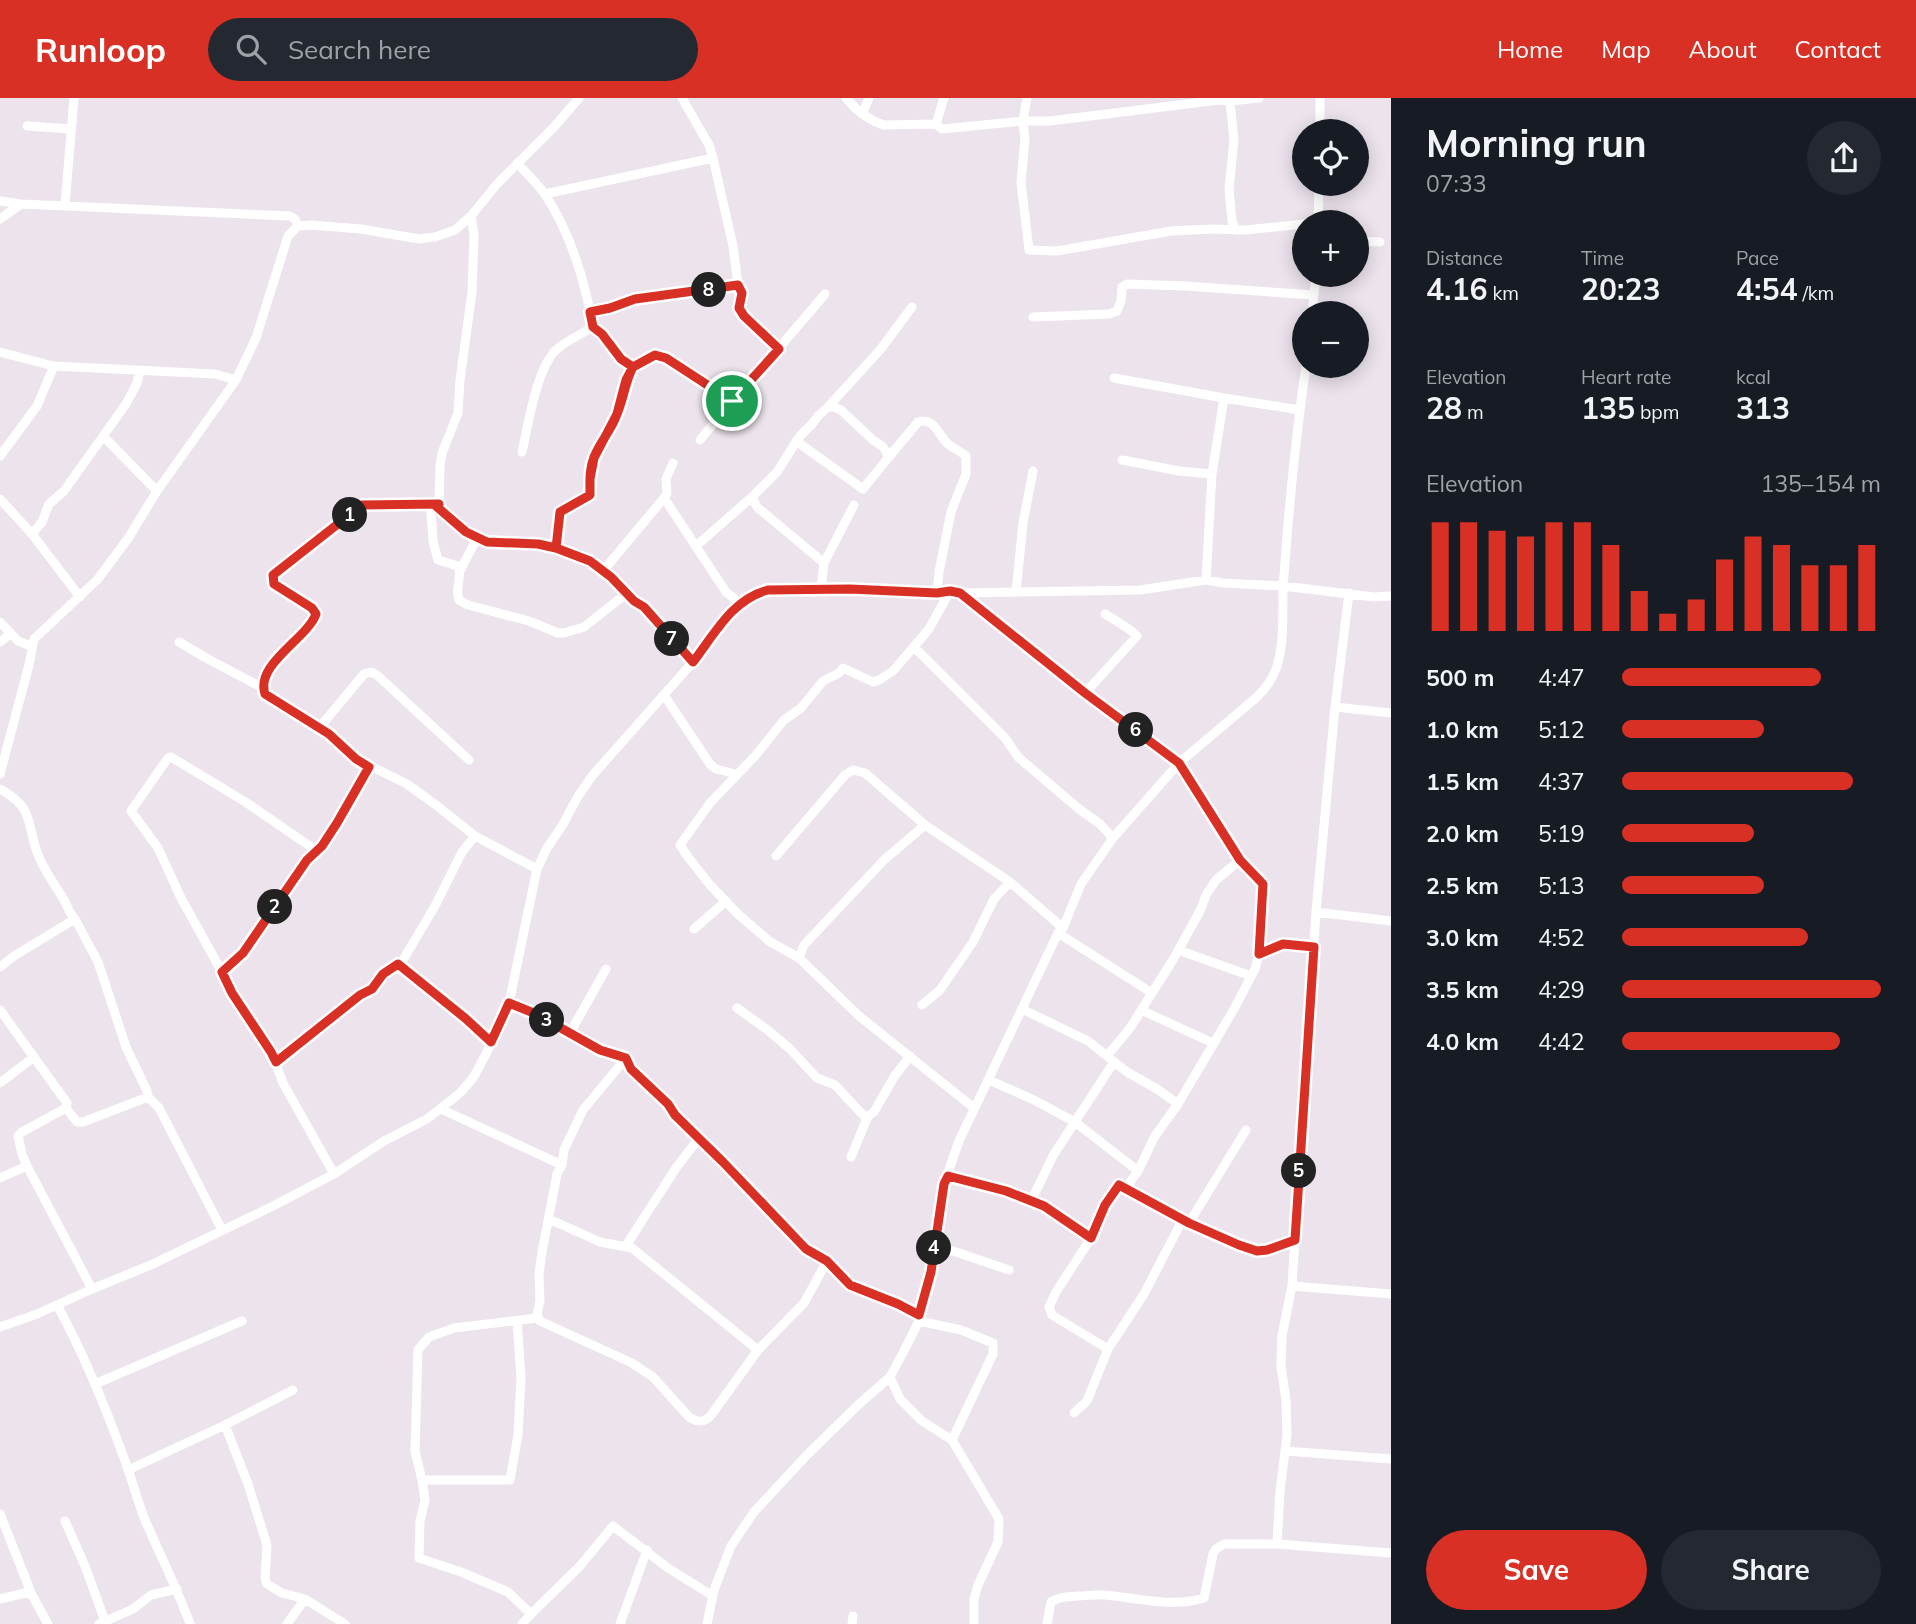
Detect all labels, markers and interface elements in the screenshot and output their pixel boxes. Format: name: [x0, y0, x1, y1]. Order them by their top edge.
search box: [208, 18, 698, 81]
text: Runloop: [35, 29, 166, 70]
icon: search: [232, 30, 270, 68]
text: Search here: [288, 33, 431, 66]
text: Home: [1497, 34, 1563, 64]
text: Map: [1601, 34, 1651, 64]
text: About: [1689, 34, 1757, 64]
text: Contact: [1795, 34, 1881, 64]
map controls: [1292, 119, 1369, 378]
button: locate: [1292, 119, 1369, 196]
text: Morning run: [1426, 119, 1647, 167]
button: share: [1807, 121, 1881, 195]
text: 07:33: [1426, 169, 1486, 198]
button: +: [1292, 210, 1369, 287]
text: Distance: [1426, 246, 1503, 270]
text: Time: [1581, 246, 1624, 270]
text: Pace: [1736, 246, 1779, 270]
text: 4.16: [1426, 270, 1487, 308]
text: 20:23: [1581, 270, 1660, 308]
text: 4:54: [1736, 270, 1797, 308]
pin: 8: [692, 272, 726, 308]
text: 8: [703, 277, 714, 301]
text: km: [1487, 281, 1519, 305]
text: /km: [1797, 281, 1834, 305]
button: −: [1292, 301, 1369, 378]
text: Elevation: [1426, 365, 1506, 389]
text: Heart rate: [1581, 365, 1671, 389]
text: kcal: [1736, 365, 1771, 389]
pin: [702, 371, 762, 431]
icon: arrive: [713, 382, 751, 420]
text: 28: [1426, 389, 1462, 427]
text: 135: [1581, 389, 1635, 427]
text: 313: [1736, 389, 1790, 427]
text: m: [1462, 400, 1484, 424]
text: bpm: [1635, 400, 1679, 424]
text: Elevation: [1426, 469, 1523, 498]
text: 135–154 m: [1760, 469, 1881, 498]
pin: 1: [332, 498, 368, 532]
text: 1: [344, 502, 355, 526]
pin: 7: [654, 622, 690, 656]
text: 7: [666, 626, 677, 650]
text: 500 m: [1426, 663, 1494, 692]
text: 4:47: [1538, 663, 1585, 692]
pin: 6: [1118, 712, 1154, 748]
text: 1.0 km: [1426, 715, 1499, 744]
text: 5:12: [1538, 715, 1585, 744]
text: 6: [1130, 717, 1141, 741]
text: 1.5 km: [1426, 767, 1499, 796]
text: 4:37: [1538, 767, 1585, 796]
text: 2.0 km: [1426, 819, 1499, 848]
text: 5:19: [1538, 819, 1585, 848]
text: 2.5 km: [1426, 871, 1499, 900]
text: 5:13: [1538, 871, 1585, 900]
pin: 2: [258, 890, 292, 924]
text: 2: [269, 894, 280, 918]
text: 3.0 km: [1426, 923, 1499, 952]
text: 4:52: [1538, 923, 1585, 952]
text: 3.5 km: [1426, 975, 1499, 1004]
text: 4:29: [1538, 975, 1585, 1004]
pin: 3: [530, 1002, 564, 1038]
text: 3: [541, 1007, 552, 1031]
text: 4.0 km: [1426, 1027, 1499, 1056]
text: 4:42: [1538, 1027, 1585, 1056]
pin: 5: [1282, 1154, 1316, 1188]
text: 5: [1293, 1158, 1304, 1182]
pin: 4: [916, 1230, 951, 1266]
text: 4: [928, 1235, 939, 1259]
button: Save: [1426, 1530, 1647, 1610]
button: Share: [1661, 1530, 1881, 1610]

